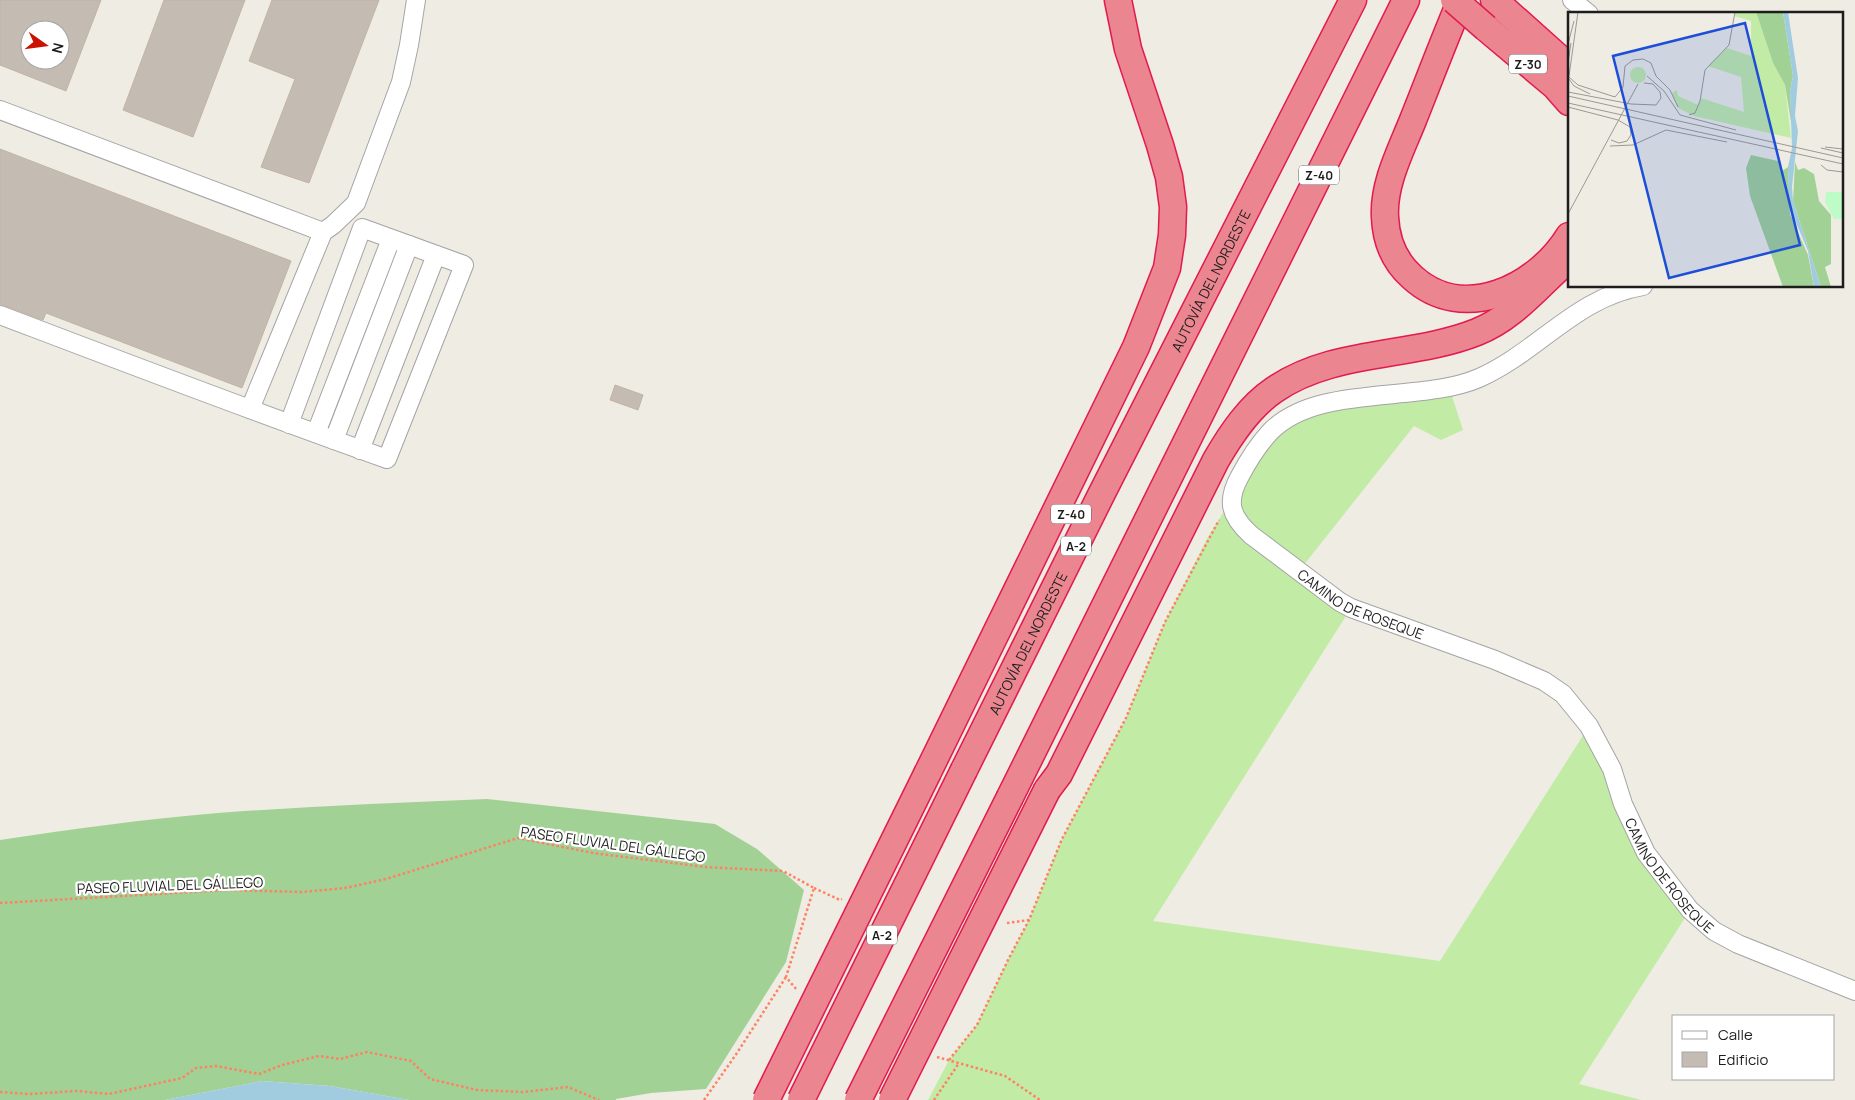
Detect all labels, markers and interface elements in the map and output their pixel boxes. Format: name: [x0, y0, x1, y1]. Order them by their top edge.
inset map: [1568, 12, 1842, 288]
north arrow: [20, 20, 70, 70]
text: N: [48, 41, 69, 55]
road number: Z-30: [1509, 54, 1547, 74]
road number: Z-40: [1299, 166, 1339, 184]
street label: AUTOVÍA DEL NORDESTE: [1166, 206, 1254, 355]
road number: Z-40: [1051, 504, 1091, 524]
road number: A-2: [1061, 536, 1091, 556]
street label: CAMINO DE ROSEQUE: [1294, 564, 1426, 643]
street label: AUTOVÍA DEL NORDESTE: [984, 568, 1071, 717]
street label: CAMINO DE ROSEQUE: [1621, 815, 1718, 937]
street label: PASEO FLUVIAL DEL GÁLLEGO: [519, 822, 707, 866]
street label: PASEO FLUVIAL DEL GÁLLEGO: [77, 872, 263, 898]
road number: A-2: [867, 926, 897, 944]
legend: [1672, 1015, 1835, 1080]
text: Calle: [1718, 1024, 1753, 1045]
text: Edificio: [1718, 1049, 1769, 1070]

